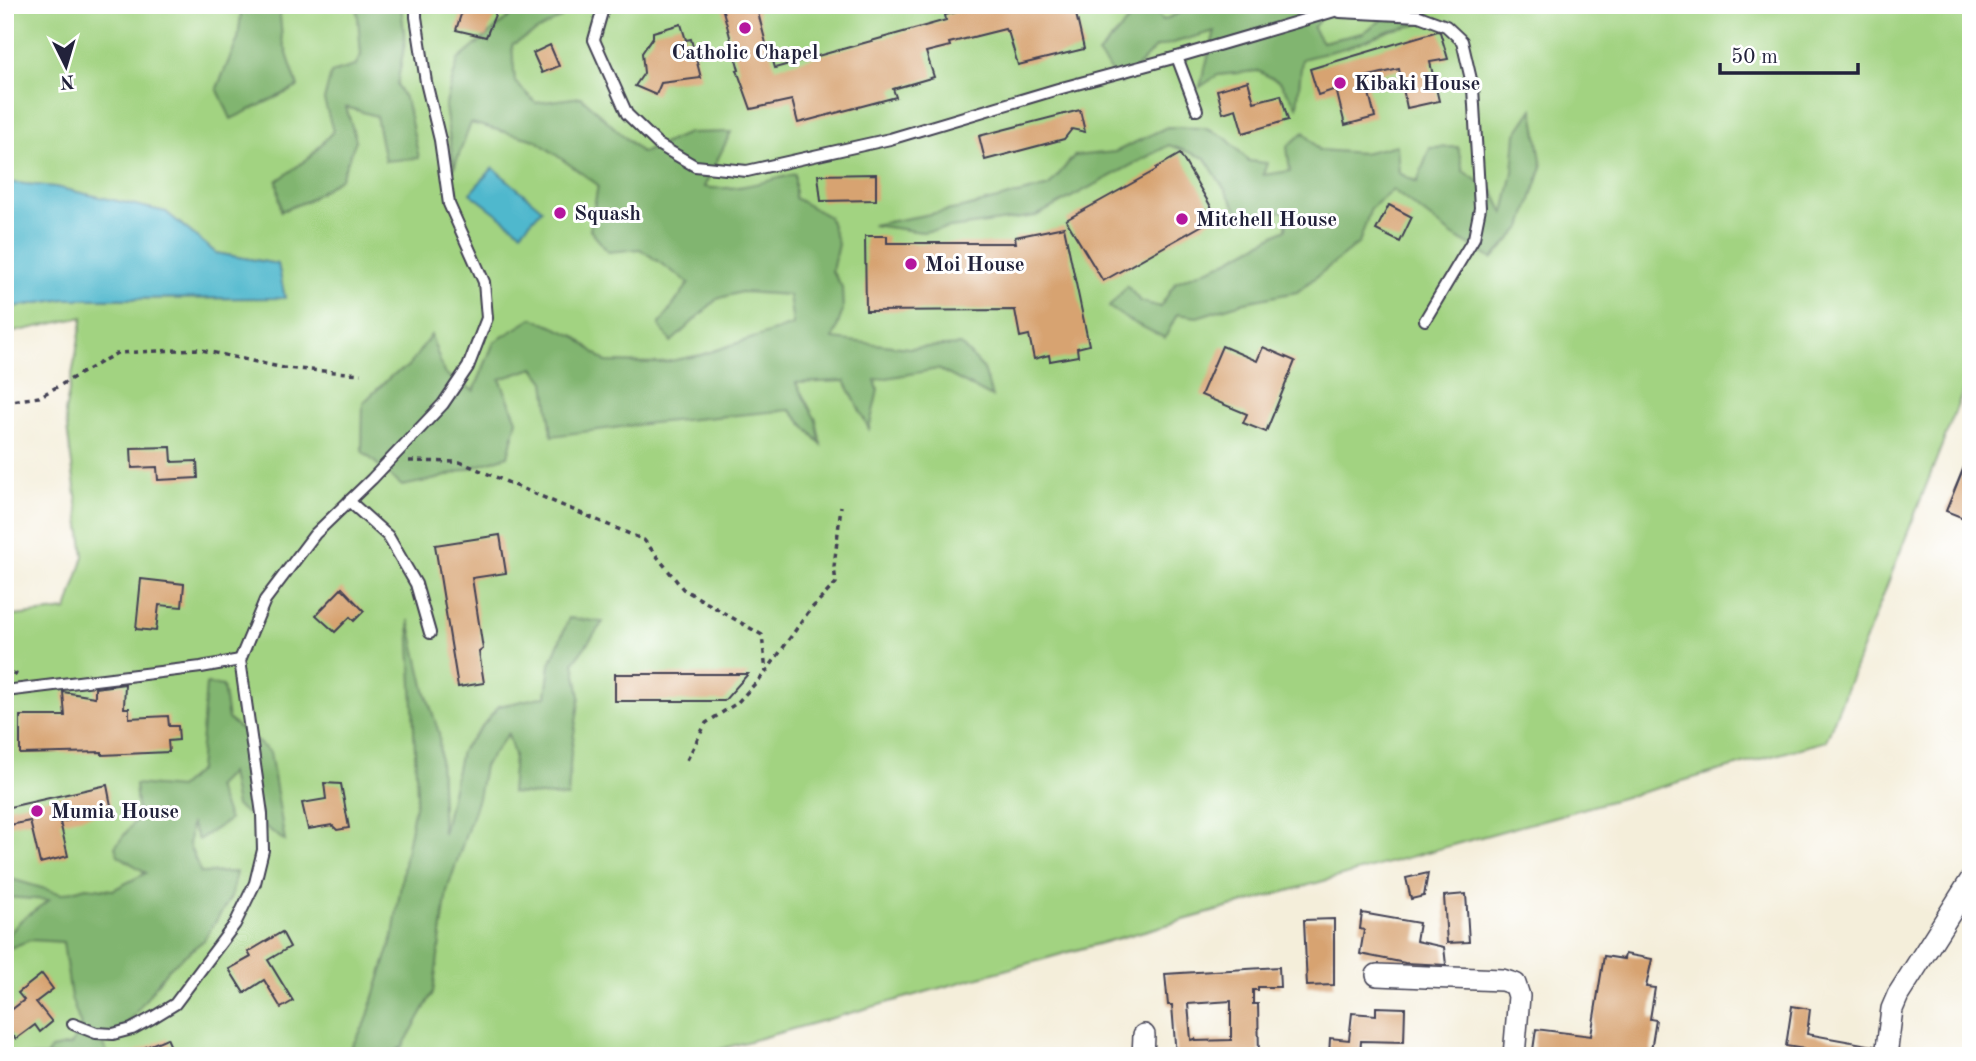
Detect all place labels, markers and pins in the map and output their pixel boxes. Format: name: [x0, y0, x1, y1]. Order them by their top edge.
marker: Catholic Chapel: [737, 20, 753, 36]
place label: Catholic Chapel: [672, 43, 819, 64]
place label: Kibaki House: [1354, 74, 1480, 95]
marker: Kibaki House: [1332, 75, 1348, 91]
place label: Squash: [574, 204, 641, 225]
marker: Squash: [552, 205, 568, 221]
place label: Mitchell House: [1196, 210, 1337, 231]
marker: Mitchell House: [1174, 211, 1190, 227]
place label: Moi House: [925, 255, 1025, 276]
marker: Moi House: [903, 256, 919, 272]
place label: Mumia House: [51, 802, 179, 823]
marker: Mumia House: [29, 803, 45, 819]

